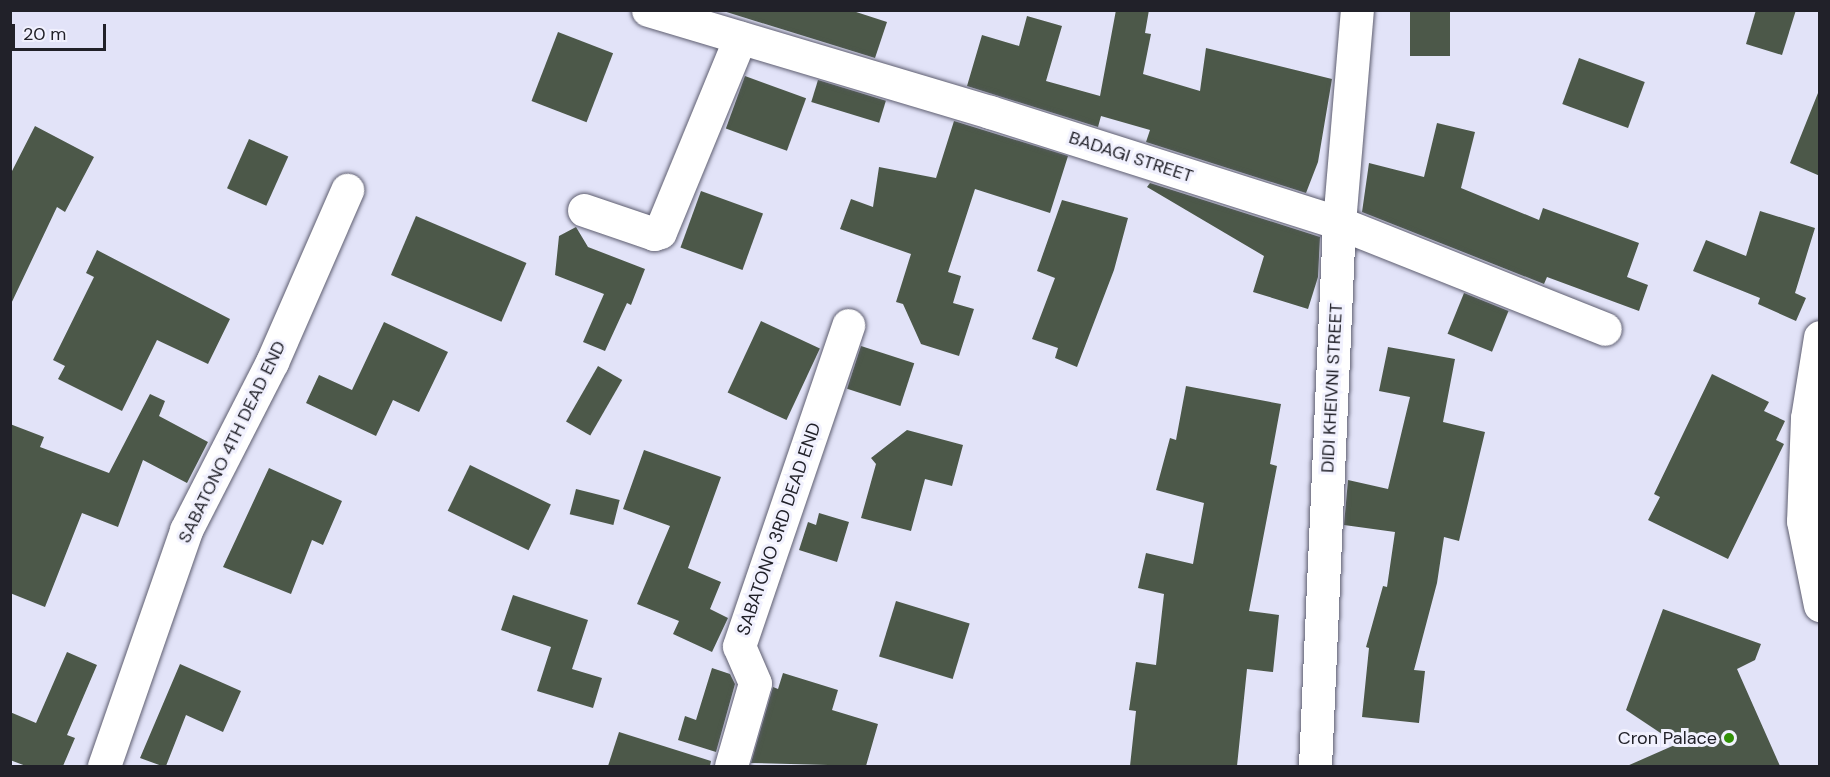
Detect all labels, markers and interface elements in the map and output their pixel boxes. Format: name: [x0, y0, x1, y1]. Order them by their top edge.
scale bar: [15, 12, 110, 50]
text: 20 m: [23, 22, 66, 46]
street label: BADAGI STREET: [1066, 127, 1196, 187]
street label: DIDI KHEIVNI STREET: [1317, 303, 1347, 473]
street label: SABATONO 4TH DEAD END: [174, 337, 290, 547]
street label: SABATONO 3RD DEAD END: [732, 420, 826, 638]
place label: Cron Palace: [1618, 727, 1717, 749]
marker: Cron Palace: [1722, 731, 1736, 745]

